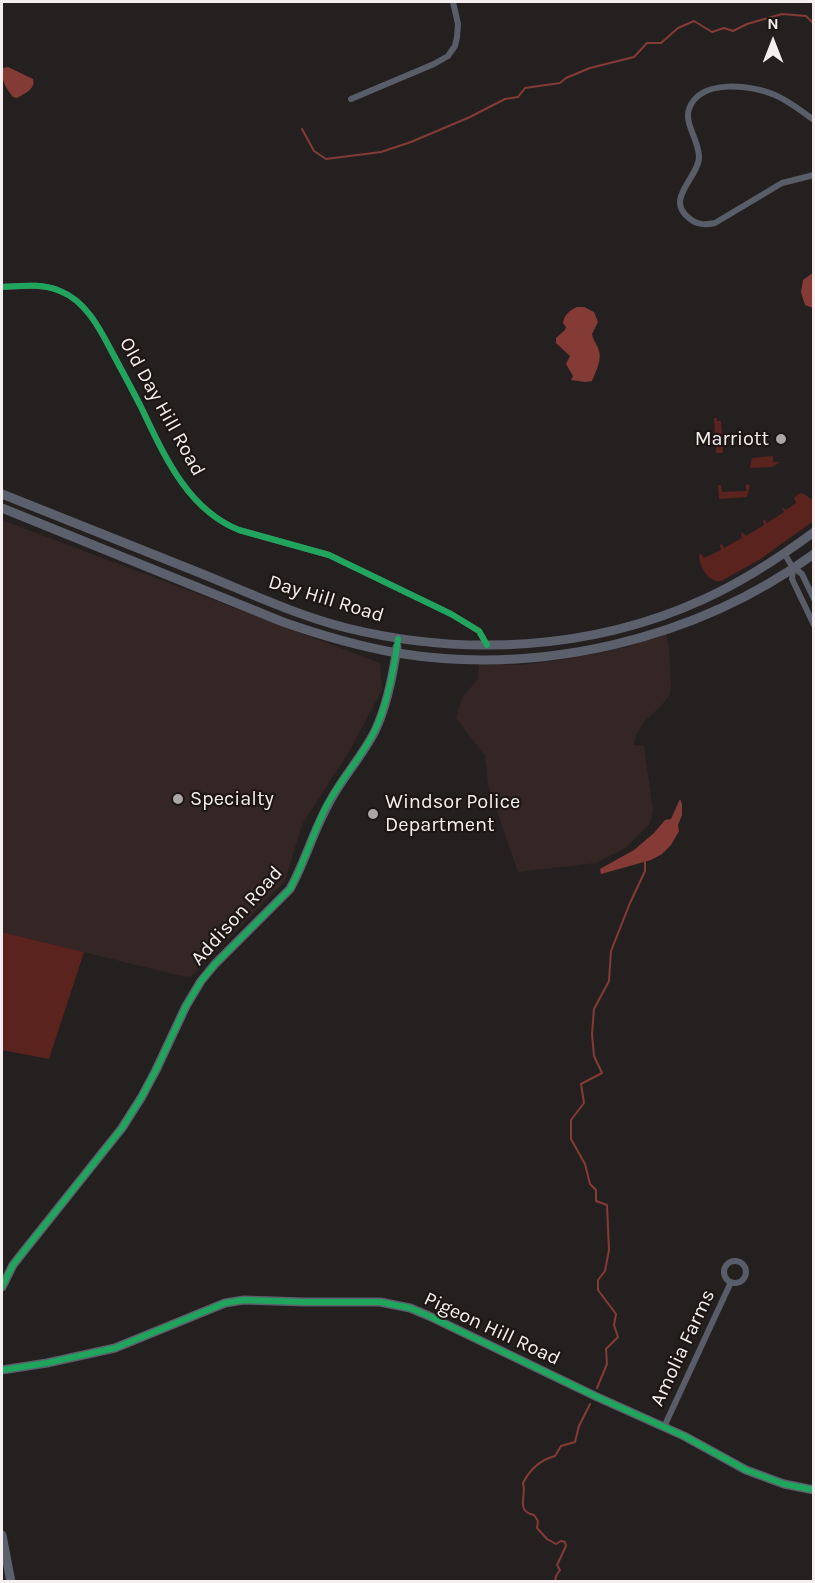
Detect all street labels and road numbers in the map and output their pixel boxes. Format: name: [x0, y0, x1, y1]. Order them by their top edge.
street label: Old Day Hill Road: [114, 334, 210, 480]
street label: Day Hill Road: [265, 570, 387, 628]
street label: Addison Road: [186, 861, 288, 971]
street label: Amolia Farms: [646, 1286, 720, 1410]
street label: Pigeon Hill Road: [420, 1287, 564, 1371]

